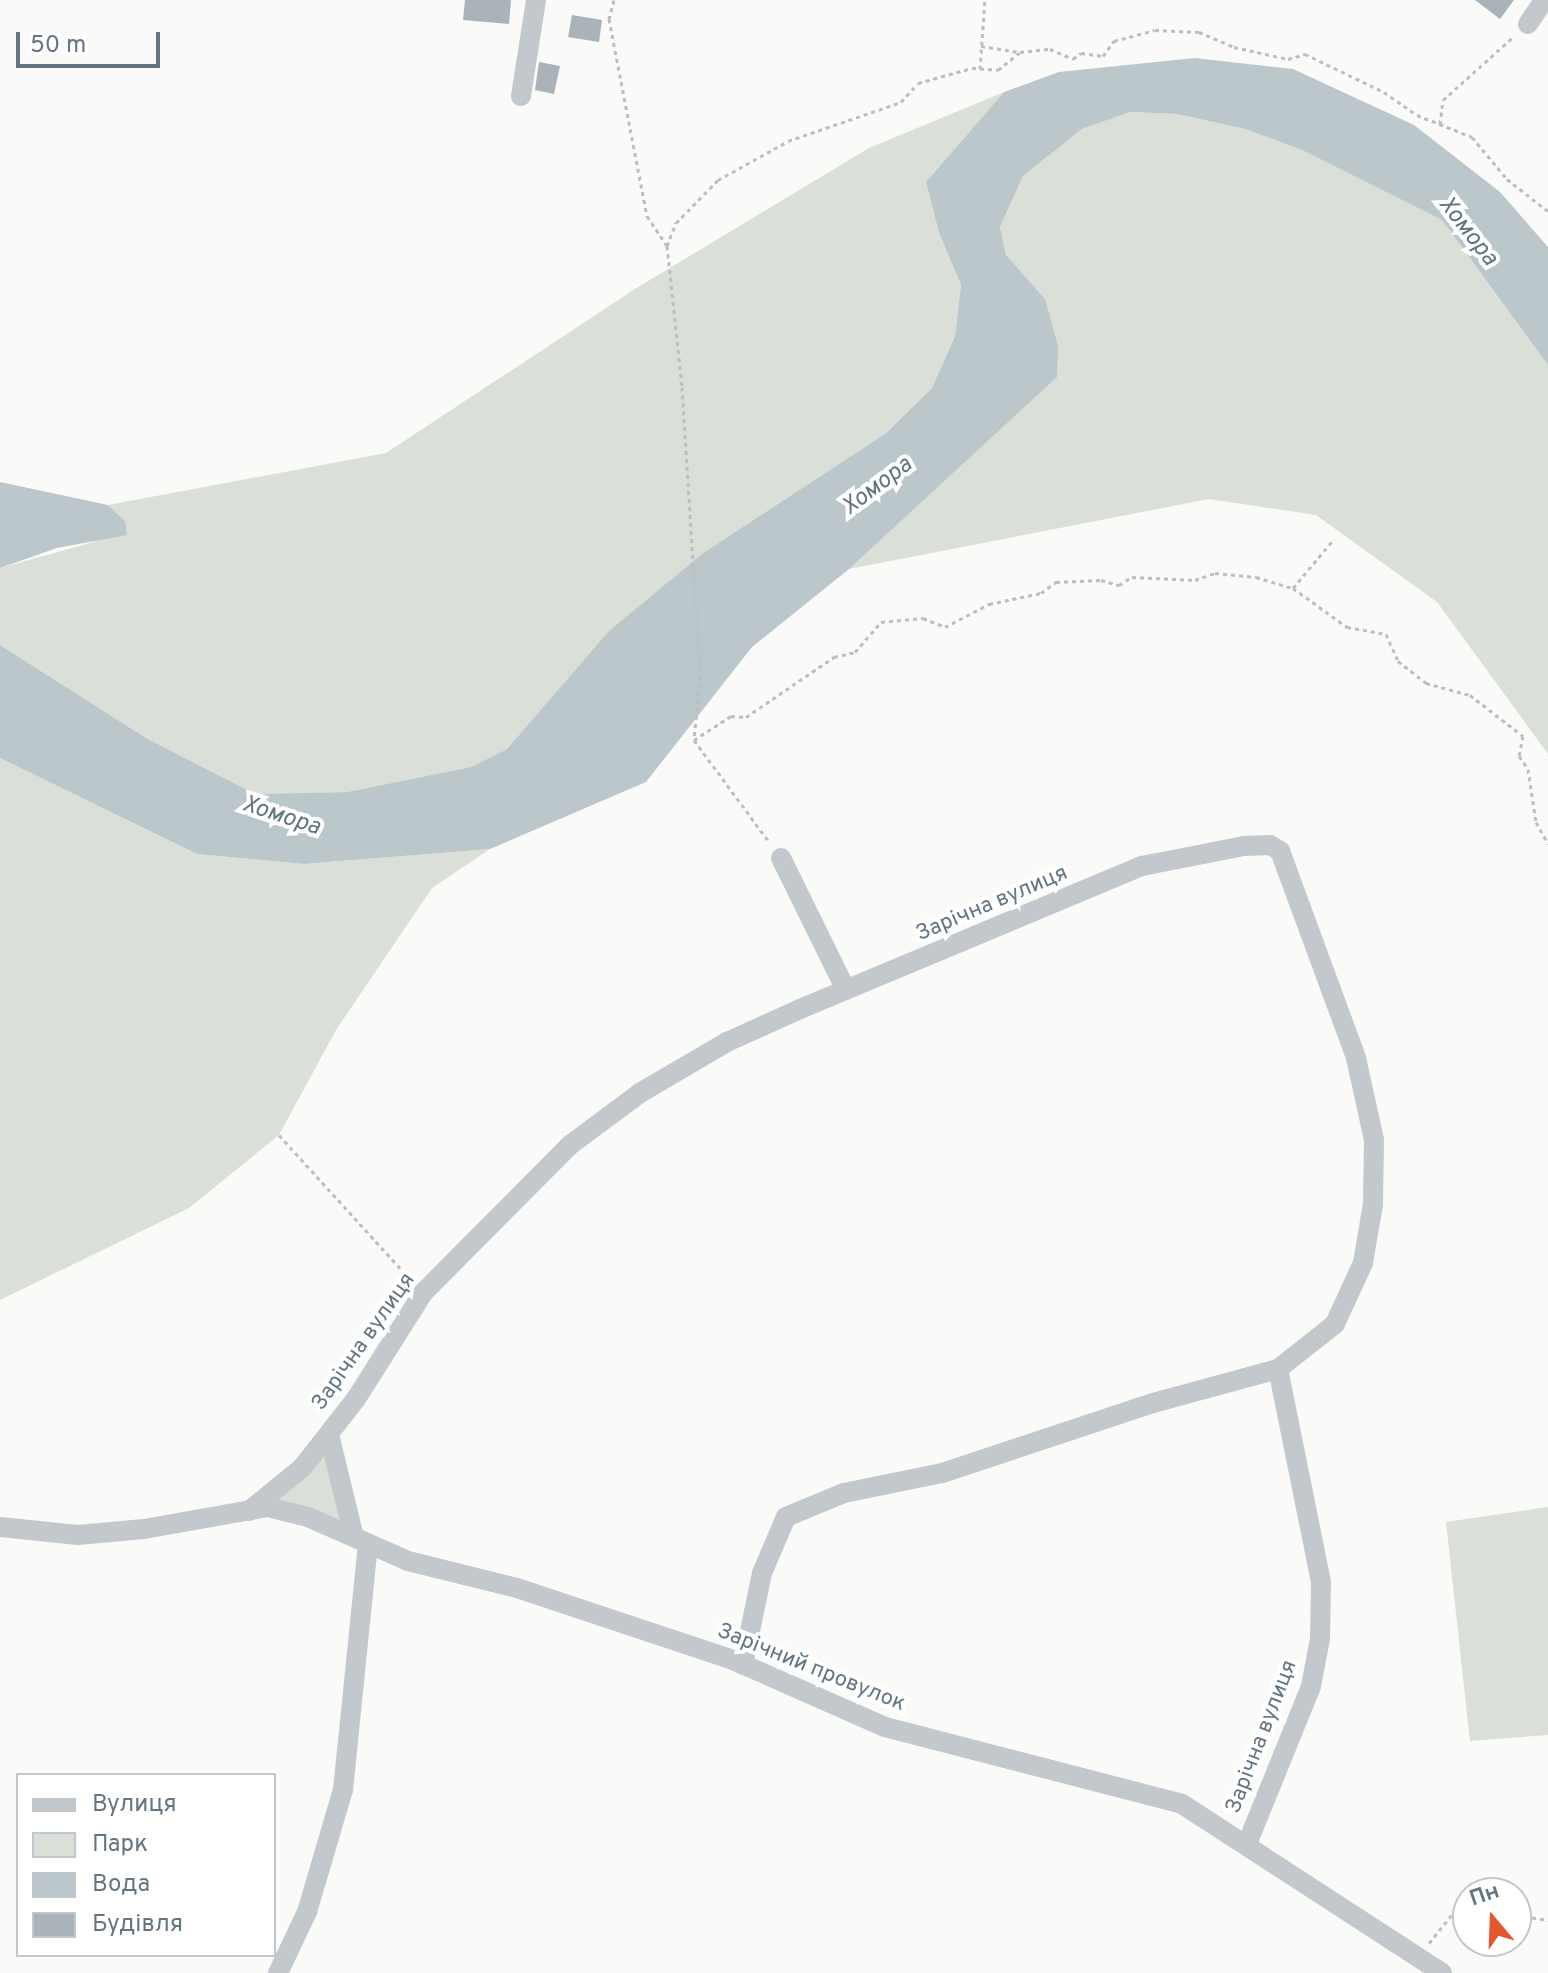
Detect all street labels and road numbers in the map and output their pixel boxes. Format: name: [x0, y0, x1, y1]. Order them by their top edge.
street label: Зарічна вулиця: [912, 860, 1072, 948]
street label: Зарічна вулиця: [307, 1268, 421, 1416]
street label: Зарічний провулок: [713, 1618, 909, 1718]
street label: Зарічна вулиця: [1221, 1657, 1303, 1817]

